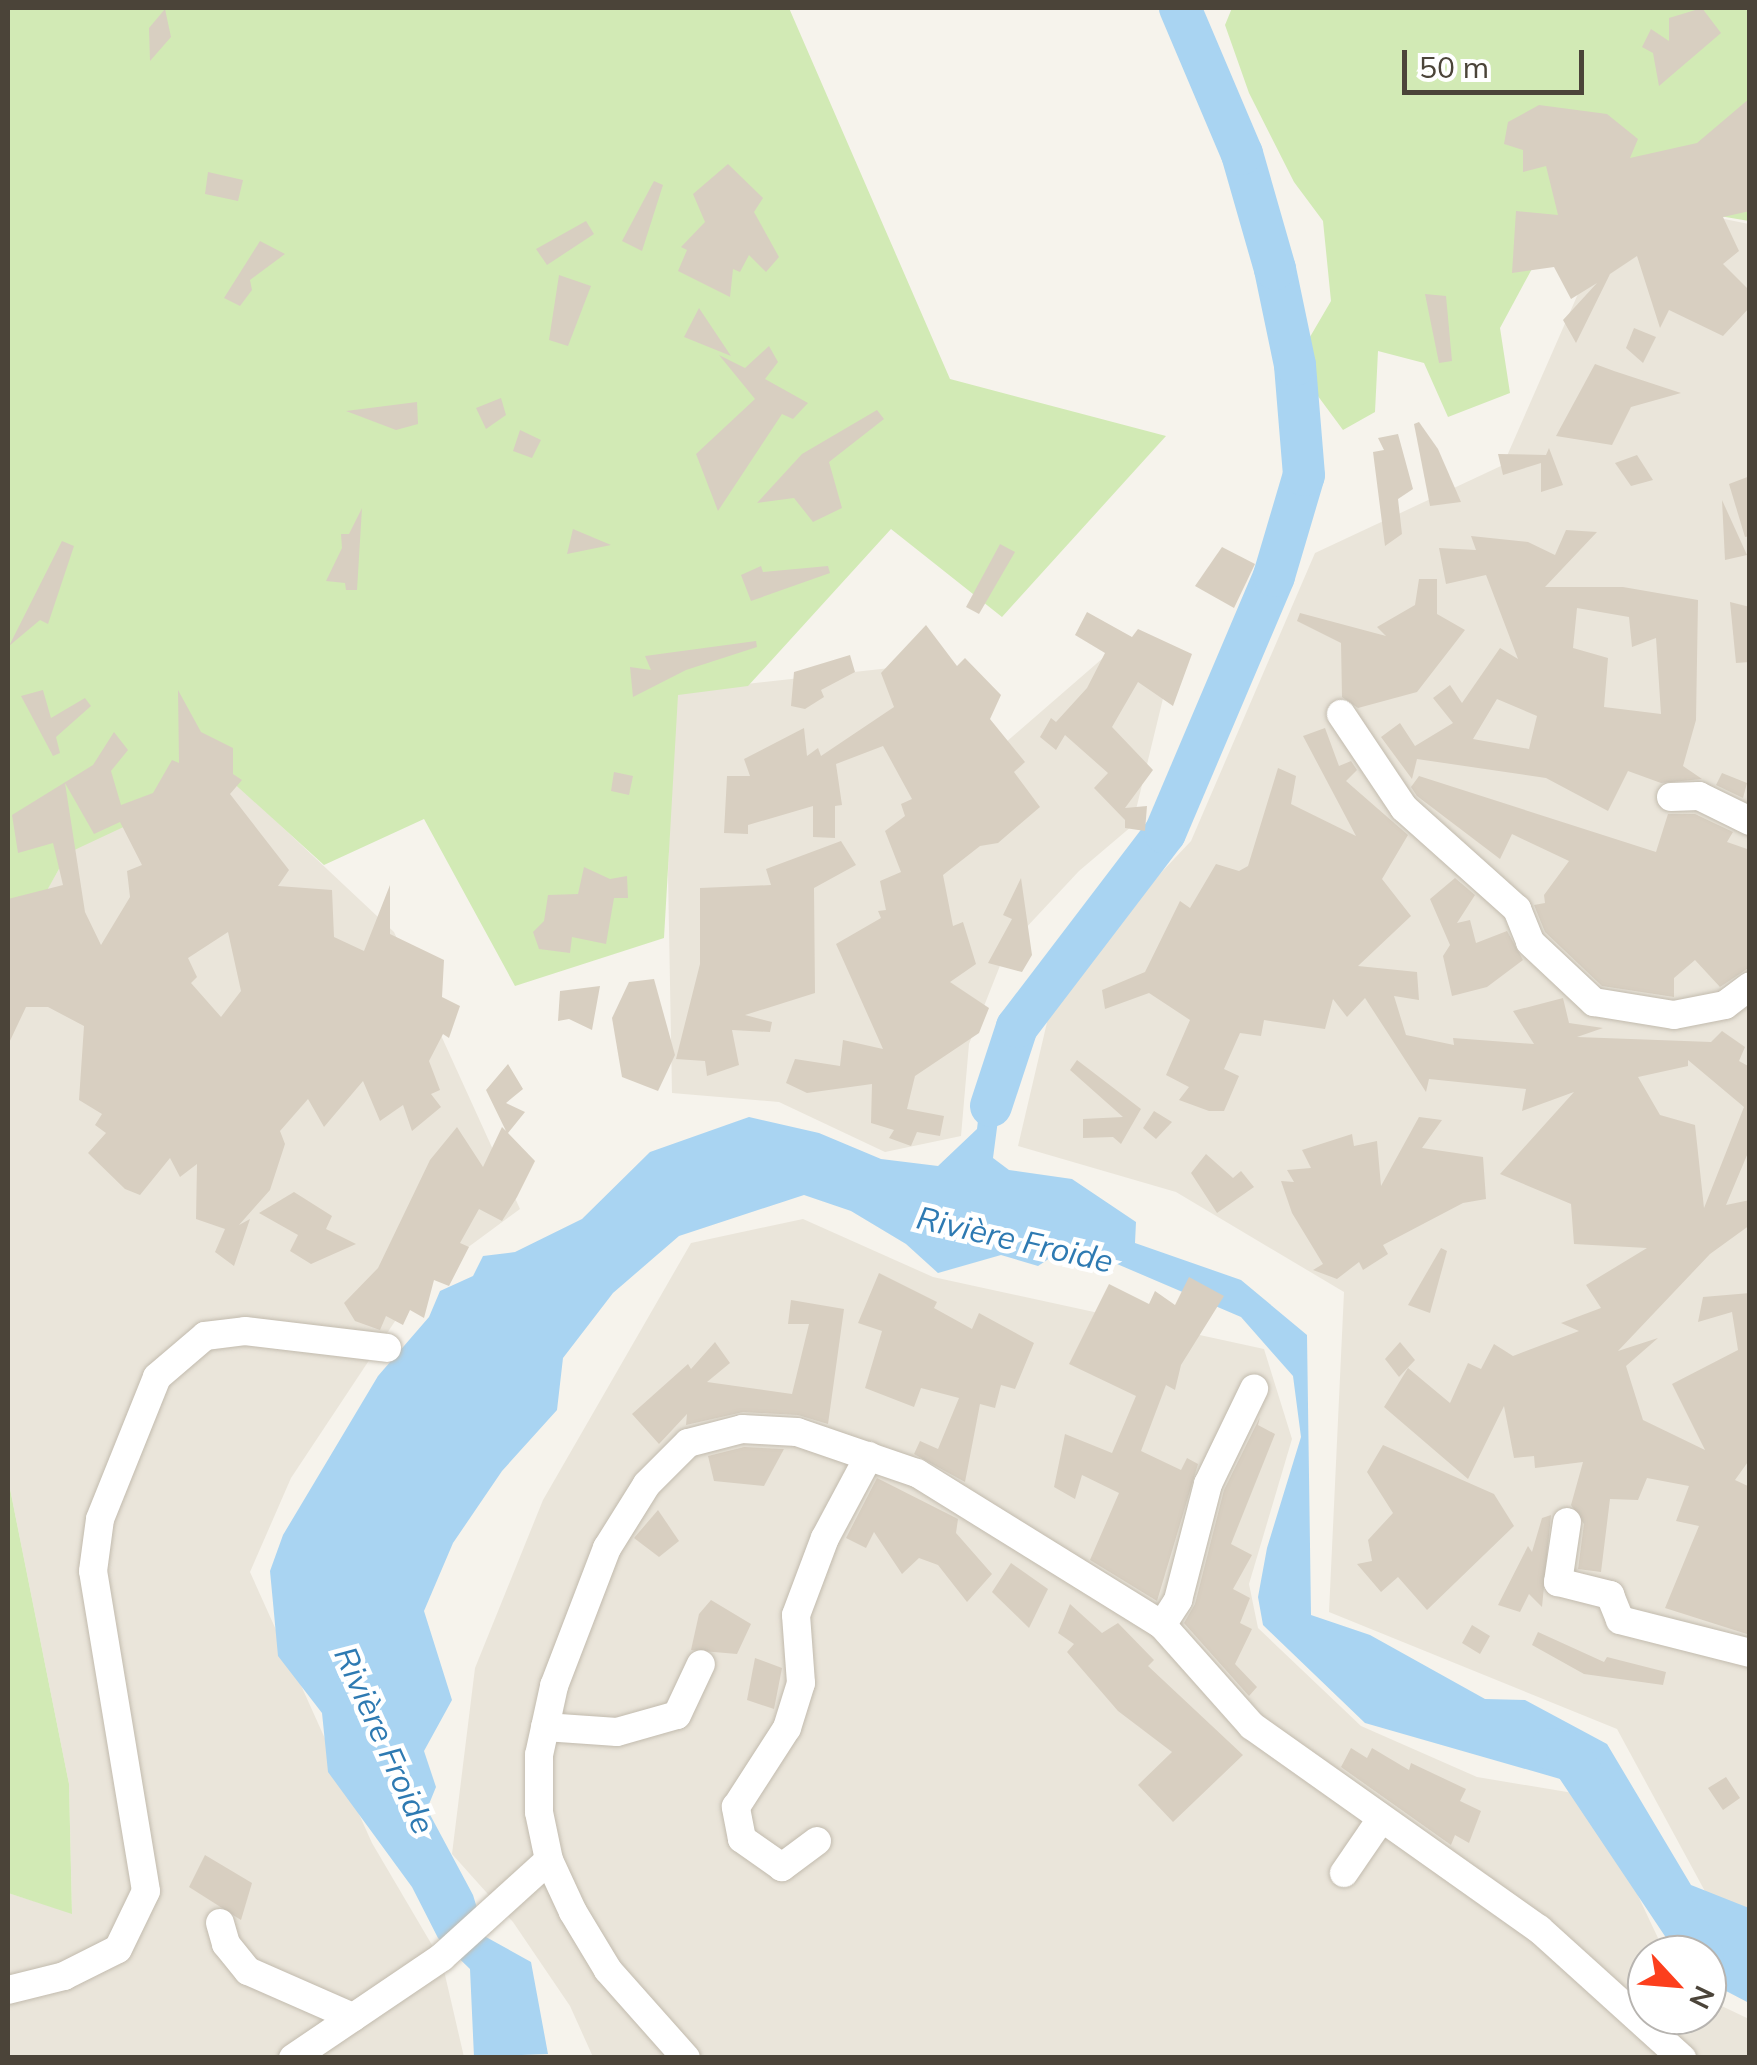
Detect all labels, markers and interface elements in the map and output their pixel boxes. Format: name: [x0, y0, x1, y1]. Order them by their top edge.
scale bar: [1407, 30, 1590, 92]
text: 50 m: [1419, 48, 1489, 86]
water label: Rivière Froide: [913, 1198, 1117, 1280]
water label: Rivière Froide: [327, 1641, 443, 1839]
north arrow: [1627, 1935, 1727, 2035]
text: N: [1682, 1980, 1723, 2015]

